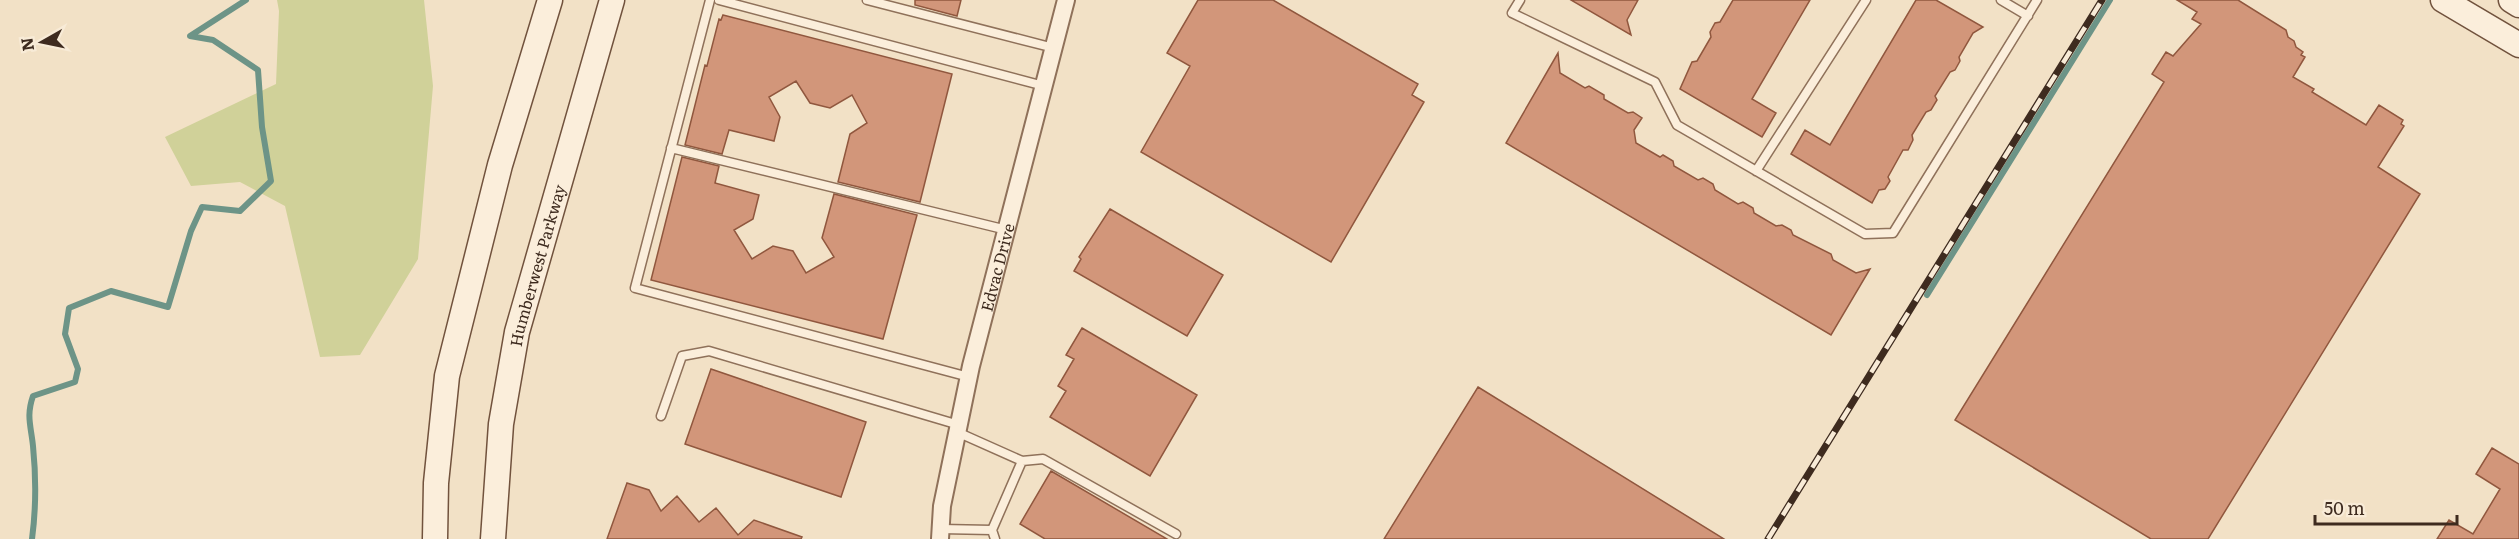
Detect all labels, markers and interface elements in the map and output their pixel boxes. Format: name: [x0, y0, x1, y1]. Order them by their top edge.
north arrow: [12, 12, 72, 72]
text: N: [13, 36, 39, 53]
street label: Humberwest Parkway: [503, 181, 571, 348]
street label: Edvac Drive: [974, 220, 1020, 314]
scale bar: [2315, 488, 2458, 526]
text: 50 m: [2324, 494, 2365, 521]

